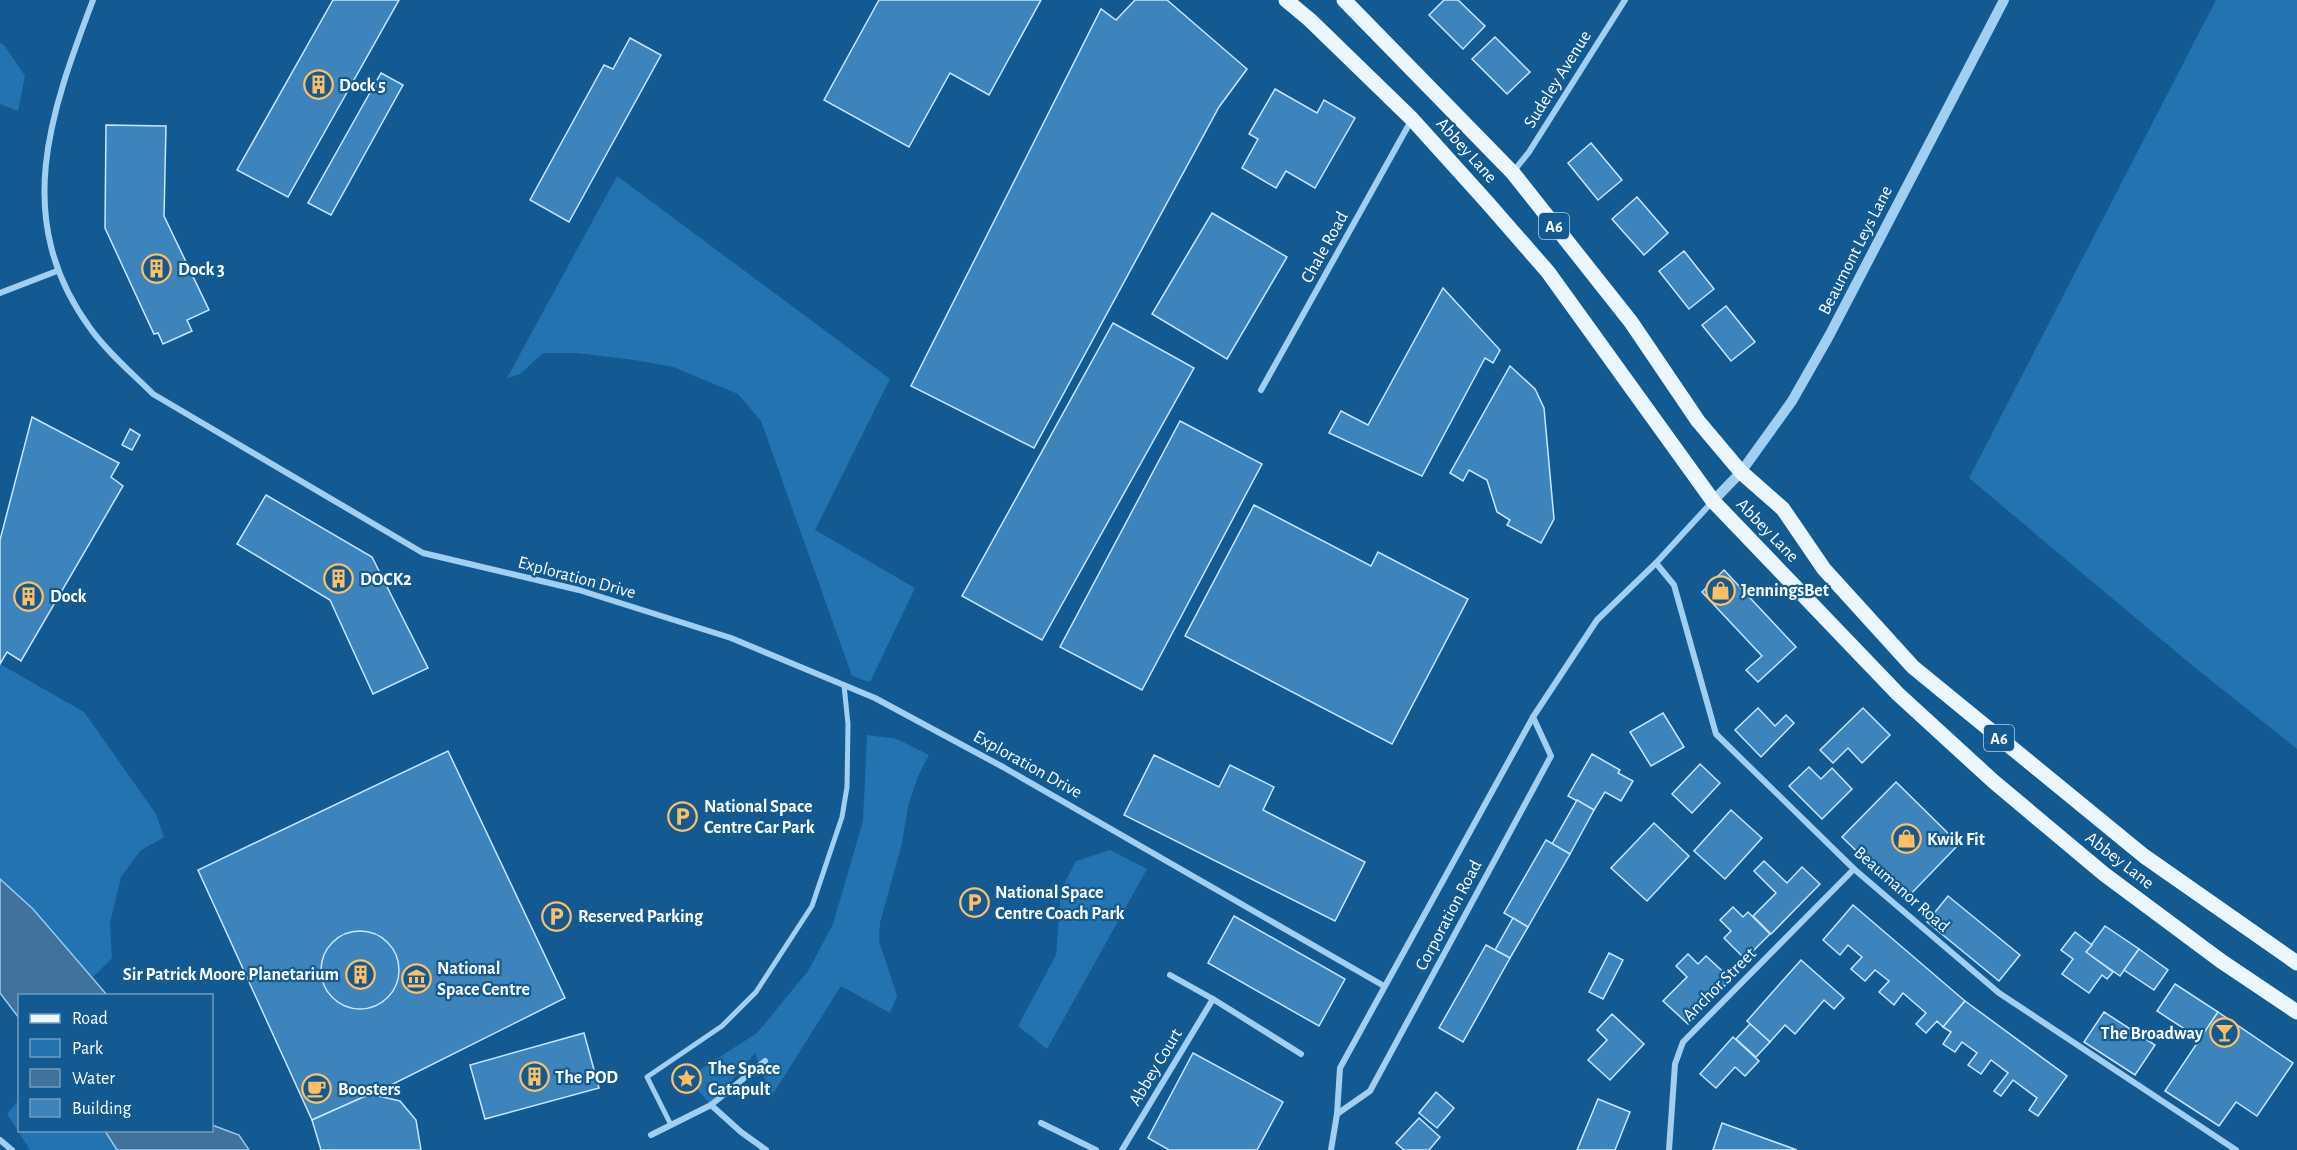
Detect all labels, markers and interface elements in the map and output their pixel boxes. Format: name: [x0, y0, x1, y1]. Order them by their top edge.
street label: Sudeley Avenue: [1521, 28, 1595, 131]
building icon: Dock 5: [302, 69, 334, 101]
place label: Dock 5: [339, 77, 386, 95]
street label: Abbey Lane: [1432, 115, 1500, 187]
street label: Beaumont Leys Lane: [1816, 183, 1896, 318]
street label: Chale Road: [1298, 209, 1352, 286]
road number: A6: [1539, 213, 1569, 239]
building icon: Dock 3: [141, 253, 173, 285]
place label: Dock 3: [178, 261, 225, 279]
street label: Abbey Lane: [1733, 495, 1802, 566]
street label: Exploration Drive: [516, 554, 638, 602]
building icon: DOCK2: [323, 563, 355, 595]
place label: DOCK2: [360, 571, 412, 589]
shop icon: JenningsBet: [1704, 574, 1736, 606]
building icon: Dock: [13, 580, 45, 612]
place label: JenningsBet: [1741, 582, 1829, 600]
place label: Dock: [50, 588, 86, 606]
road number: A6: [1984, 725, 2014, 751]
street label: Exploration Drive: [970, 728, 1085, 802]
place label: National Space Centre Car Park: [704, 798, 815, 837]
parking icon: National Space Centre Car Park: [667, 800, 699, 832]
shop icon: Kwik Fit: [1890, 823, 1922, 855]
street label: Abbey Lane: [2082, 829, 2157, 893]
place label: Kwik Fit: [1927, 831, 1985, 849]
street label: Beaumanor Road: [1850, 844, 1953, 936]
street label: Corporation Road: [1412, 857, 1485, 974]
place label: National Space Centre Coach Park: [995, 884, 1125, 923]
parking icon: National Space Centre Coach Park: [958, 886, 990, 918]
parking icon: Reserved Parking: [541, 900, 573, 932]
place label: Reserved Parking: [578, 908, 704, 926]
street label: Anchor Street: [1680, 944, 1760, 1025]
building icon: Sir Patrick Moore Planetarium: [344, 958, 376, 990]
place label: National Space Centre: [437, 960, 530, 999]
museum icon: National Space Centre: [400, 962, 432, 994]
place label: Sir Patrick Moore Planetarium: [123, 966, 339, 984]
legend: [18, 994, 213, 1132]
text: Road: [72, 1010, 108, 1028]
bar icon: The Broadway: [2208, 1017, 2240, 1049]
place label: The Broadway: [2101, 1025, 2204, 1043]
street label: Abbey Court: [1126, 1026, 1186, 1109]
text: Park: [72, 1040, 104, 1058]
place label: The Space Catapult: [708, 1060, 780, 1099]
building icon: The POD: [518, 1061, 550, 1093]
place icon: The Space Catapult: [671, 1062, 703, 1094]
place label: The POD: [555, 1069, 618, 1087]
text: Water: [72, 1070, 115, 1088]
cafe icon: Boosters: [301, 1073, 333, 1105]
place label: Boosters: [338, 1081, 401, 1099]
text: Building: [72, 1100, 132, 1118]

